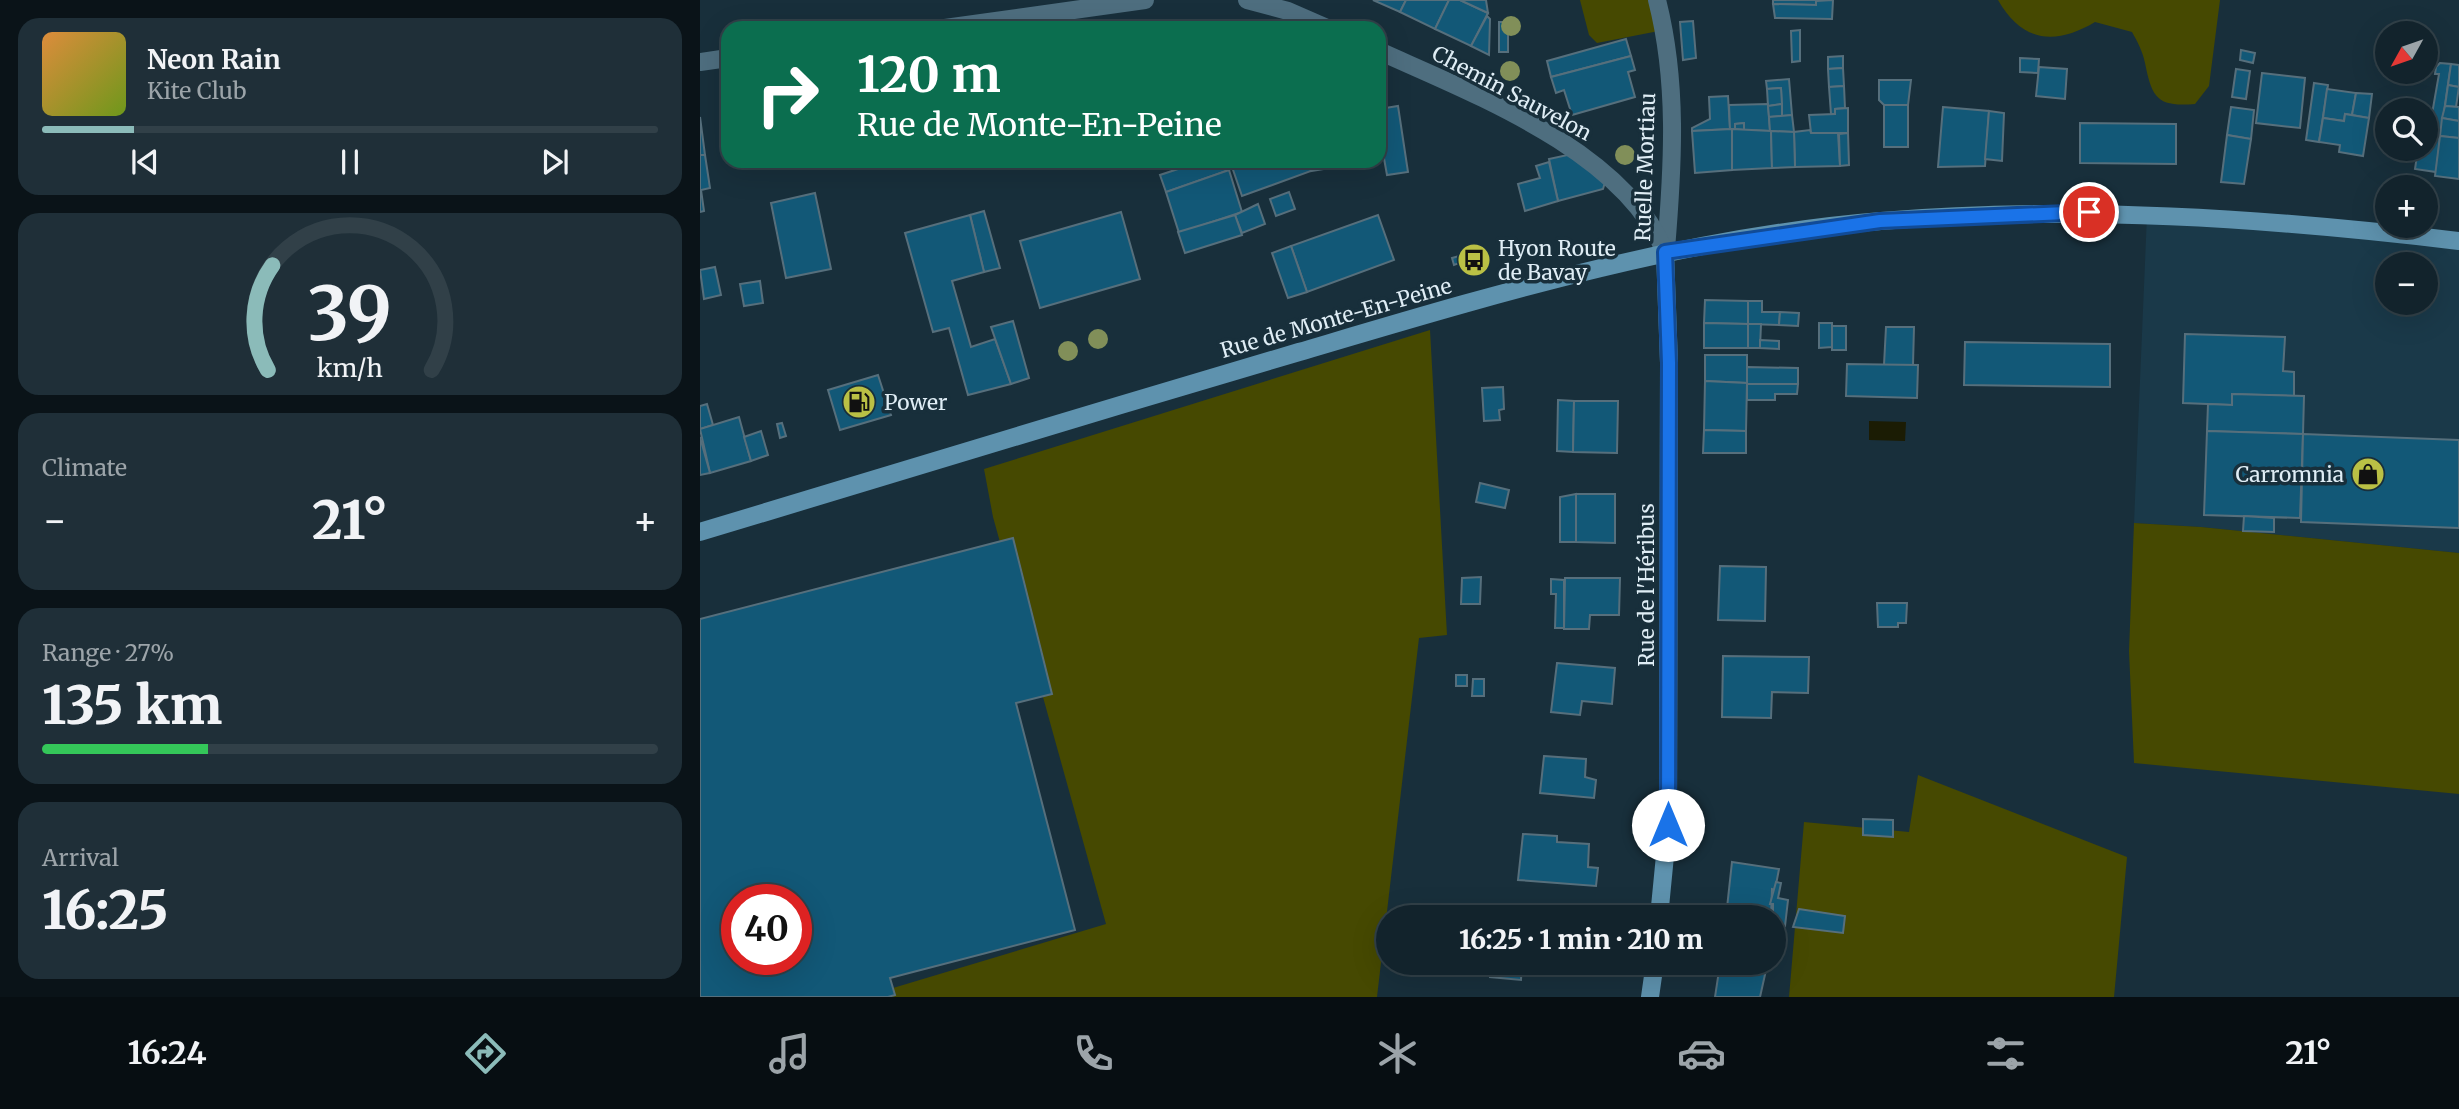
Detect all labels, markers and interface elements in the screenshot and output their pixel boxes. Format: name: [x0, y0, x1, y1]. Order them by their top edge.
north arrow: [2375, 21, 2438, 84]
map controls: [2375, 21, 2438, 315]
street label: Chemin Sauvelon: [1428, 40, 1597, 147]
text: Neon Rain: [147, 43, 281, 76]
text: 120 m: [857, 44, 1001, 105]
icon: right: [742, 49, 833, 140]
text: Kite Club: [147, 76, 246, 105]
street label: Ruelle Mortiau: [1629, 92, 1661, 242]
button: search: [2375, 98, 2438, 161]
text: Rue de Monte-En-Peine: [857, 105, 1222, 145]
icon: previous: [126, 143, 164, 181]
icon: pause: [331, 143, 369, 181]
icon: next: [536, 143, 574, 181]
button: +: [2375, 175, 2438, 238]
pin: [2059, 182, 2119, 242]
icon: arrive: [2070, 193, 2108, 231]
place label: Hyon Route de Bavay: [1498, 235, 1616, 286]
bus stop icon: Hyon Route de Bavay: [1455, 241, 1493, 279]
button: −: [2375, 252, 2438, 315]
text: 39: [308, 268, 392, 360]
street label: Rue de Monte-En-Peine: [1217, 272, 1455, 364]
text: km/h: [317, 352, 383, 384]
fuel station icon: Power: [840, 383, 878, 421]
place label: Power: [884, 389, 947, 416]
text: Climate: [42, 453, 127, 482]
shop icon: Carromnia: [2349, 455, 2387, 493]
place label: Carromnia: [2235, 461, 2344, 488]
text: 21°: [312, 488, 388, 553]
text: −: [42, 497, 67, 544]
text: +: [633, 497, 658, 544]
street label: Rue de l'Héribus: [1633, 503, 1660, 667]
text: Range · 27%: [42, 638, 174, 667]
text: 135 km: [42, 673, 222, 738]
position arrow: [1631, 788, 1705, 862]
text: Arrival: [42, 843, 119, 872]
text: 16:25: [42, 878, 168, 943]
speed limit sign: 40: [721, 884, 812, 975]
text: 16:25 · 1 min · 210 m: [1459, 923, 1703, 956]
icon: directions: [461, 1029, 510, 1078]
icon: music: [765, 1029, 814, 1078]
icon: phone: [1069, 1029, 1118, 1078]
icon: climate: [1373, 1029, 1422, 1078]
icon: car: [1677, 1029, 1726, 1078]
icon: filters: [1981, 1029, 2030, 1078]
text: 16:24: [127, 1033, 206, 1073]
text: 21°: [2285, 1033, 2332, 1073]

